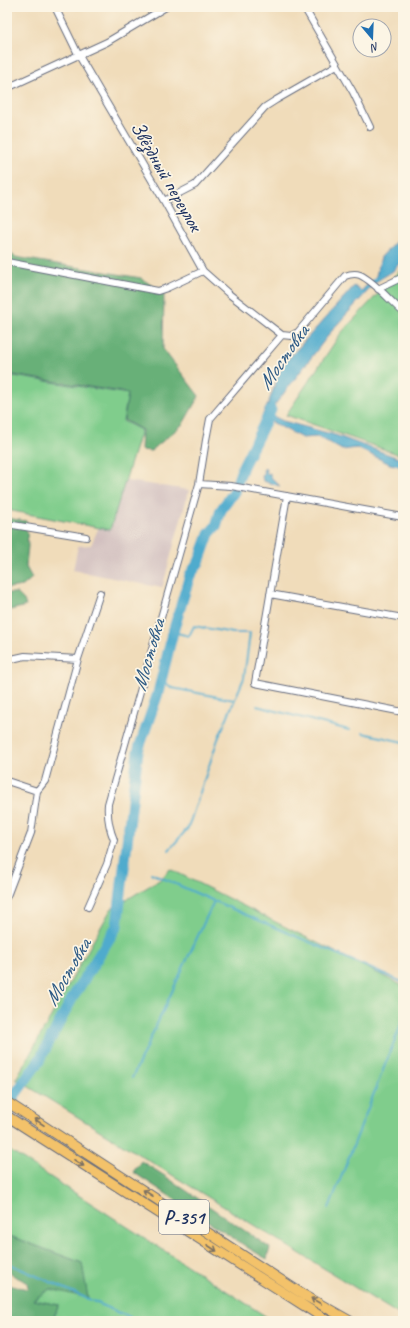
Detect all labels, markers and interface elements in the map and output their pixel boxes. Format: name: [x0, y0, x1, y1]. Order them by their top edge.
north arrow: [352, 18, 392, 58]
text: N: [368, 40, 381, 56]
street label: Звёздный переулок: [124, 117, 209, 238]
water label: Мостовка: [251, 318, 316, 394]
water label: Мостовка: [125, 614, 171, 694]
water label: Мостовка: [37, 932, 98, 1010]
one-way arrow: [34, 1118, 45, 1126]
one-way arrow: [74, 1159, 85, 1167]
one-way arrow: [143, 1189, 154, 1197]
road number: Р-351: [159, 1200, 209, 1234]
one-way arrow: [206, 1244, 217, 1252]
one-way arrow: [310, 1297, 322, 1305]

